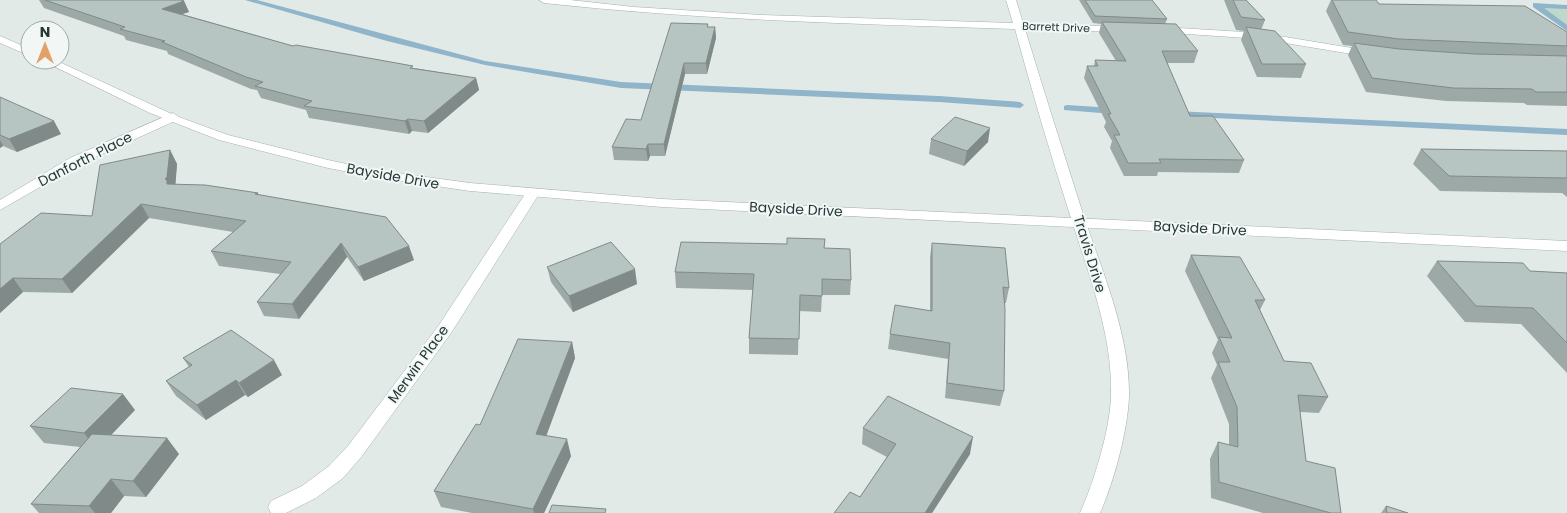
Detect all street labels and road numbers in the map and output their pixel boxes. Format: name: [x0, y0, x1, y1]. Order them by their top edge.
street label: Barrett Drive: [1022, 18, 1090, 36]
street label: Danforth Place: [35, 127, 136, 191]
street label: Bayside Drive: [345, 158, 441, 194]
street label: Bayside Drive: [749, 197, 844, 221]
street label: Travis Drive: [1069, 213, 1111, 295]
street label: Bayside Drive: [1153, 216, 1248, 240]
street label: Merwin Place: [383, 321, 453, 407]

